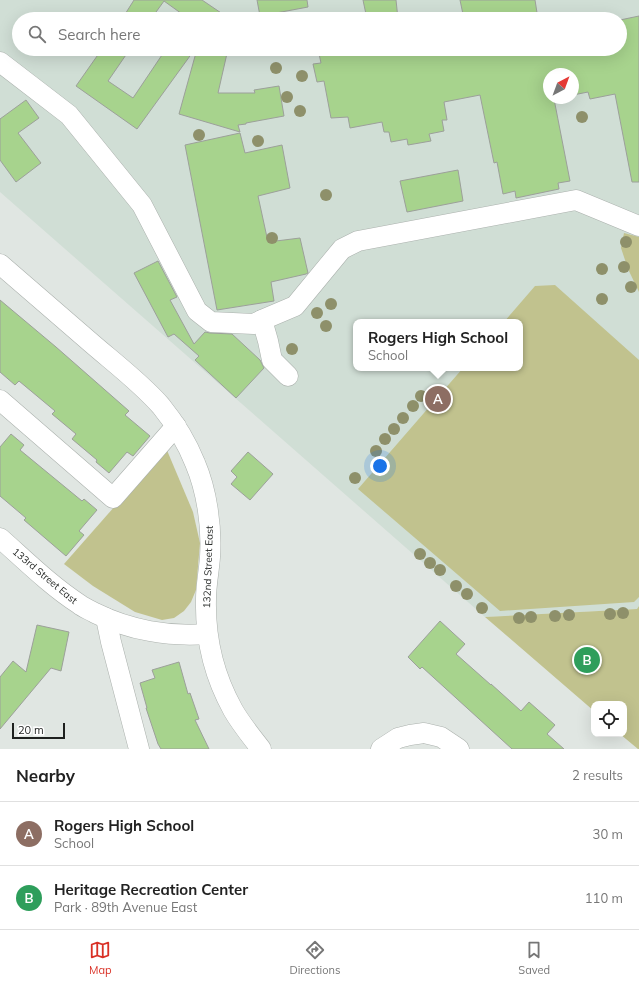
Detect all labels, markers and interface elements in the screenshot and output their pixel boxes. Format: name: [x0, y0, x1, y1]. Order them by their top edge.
search box: [12, 12, 627, 56]
icon: search: [26, 23, 48, 45]
text: Search here: [58, 25, 140, 44]
north arrow: [543, 68, 579, 104]
popup: [353, 319, 523, 371]
text: Rogers High School: [368, 328, 508, 347]
text: School: [368, 347, 408, 363]
pin: A: [425, 384, 451, 414]
your location: [370, 456, 390, 476]
street label: 132nd Street East: [200, 525, 216, 609]
street label: 133rd Street East: [10, 545, 80, 607]
pin: B: [574, 645, 600, 675]
map controls: [591, 701, 627, 737]
button: locate: [591, 701, 627, 737]
scale bar: [12, 721, 65, 740]
text: 20 m: [18, 723, 44, 737]
text: Nearby: [16, 765, 75, 786]
text: 2 results: [572, 767, 623, 783]
text: Rogers High School: [54, 816, 194, 835]
text: A: [24, 826, 34, 842]
text: 30 m: [593, 826, 623, 842]
text: School: [54, 835, 94, 851]
text: Heritage Recreation Center: [54, 880, 248, 899]
text: B: [25, 890, 33, 906]
text: 110 m: [585, 890, 623, 906]
text: Park · 89th Avenue East: [54, 899, 197, 915]
tab: Map: [89, 939, 112, 977]
tab: Directions: [290, 939, 340, 977]
tab: Saved: [518, 939, 550, 977]

